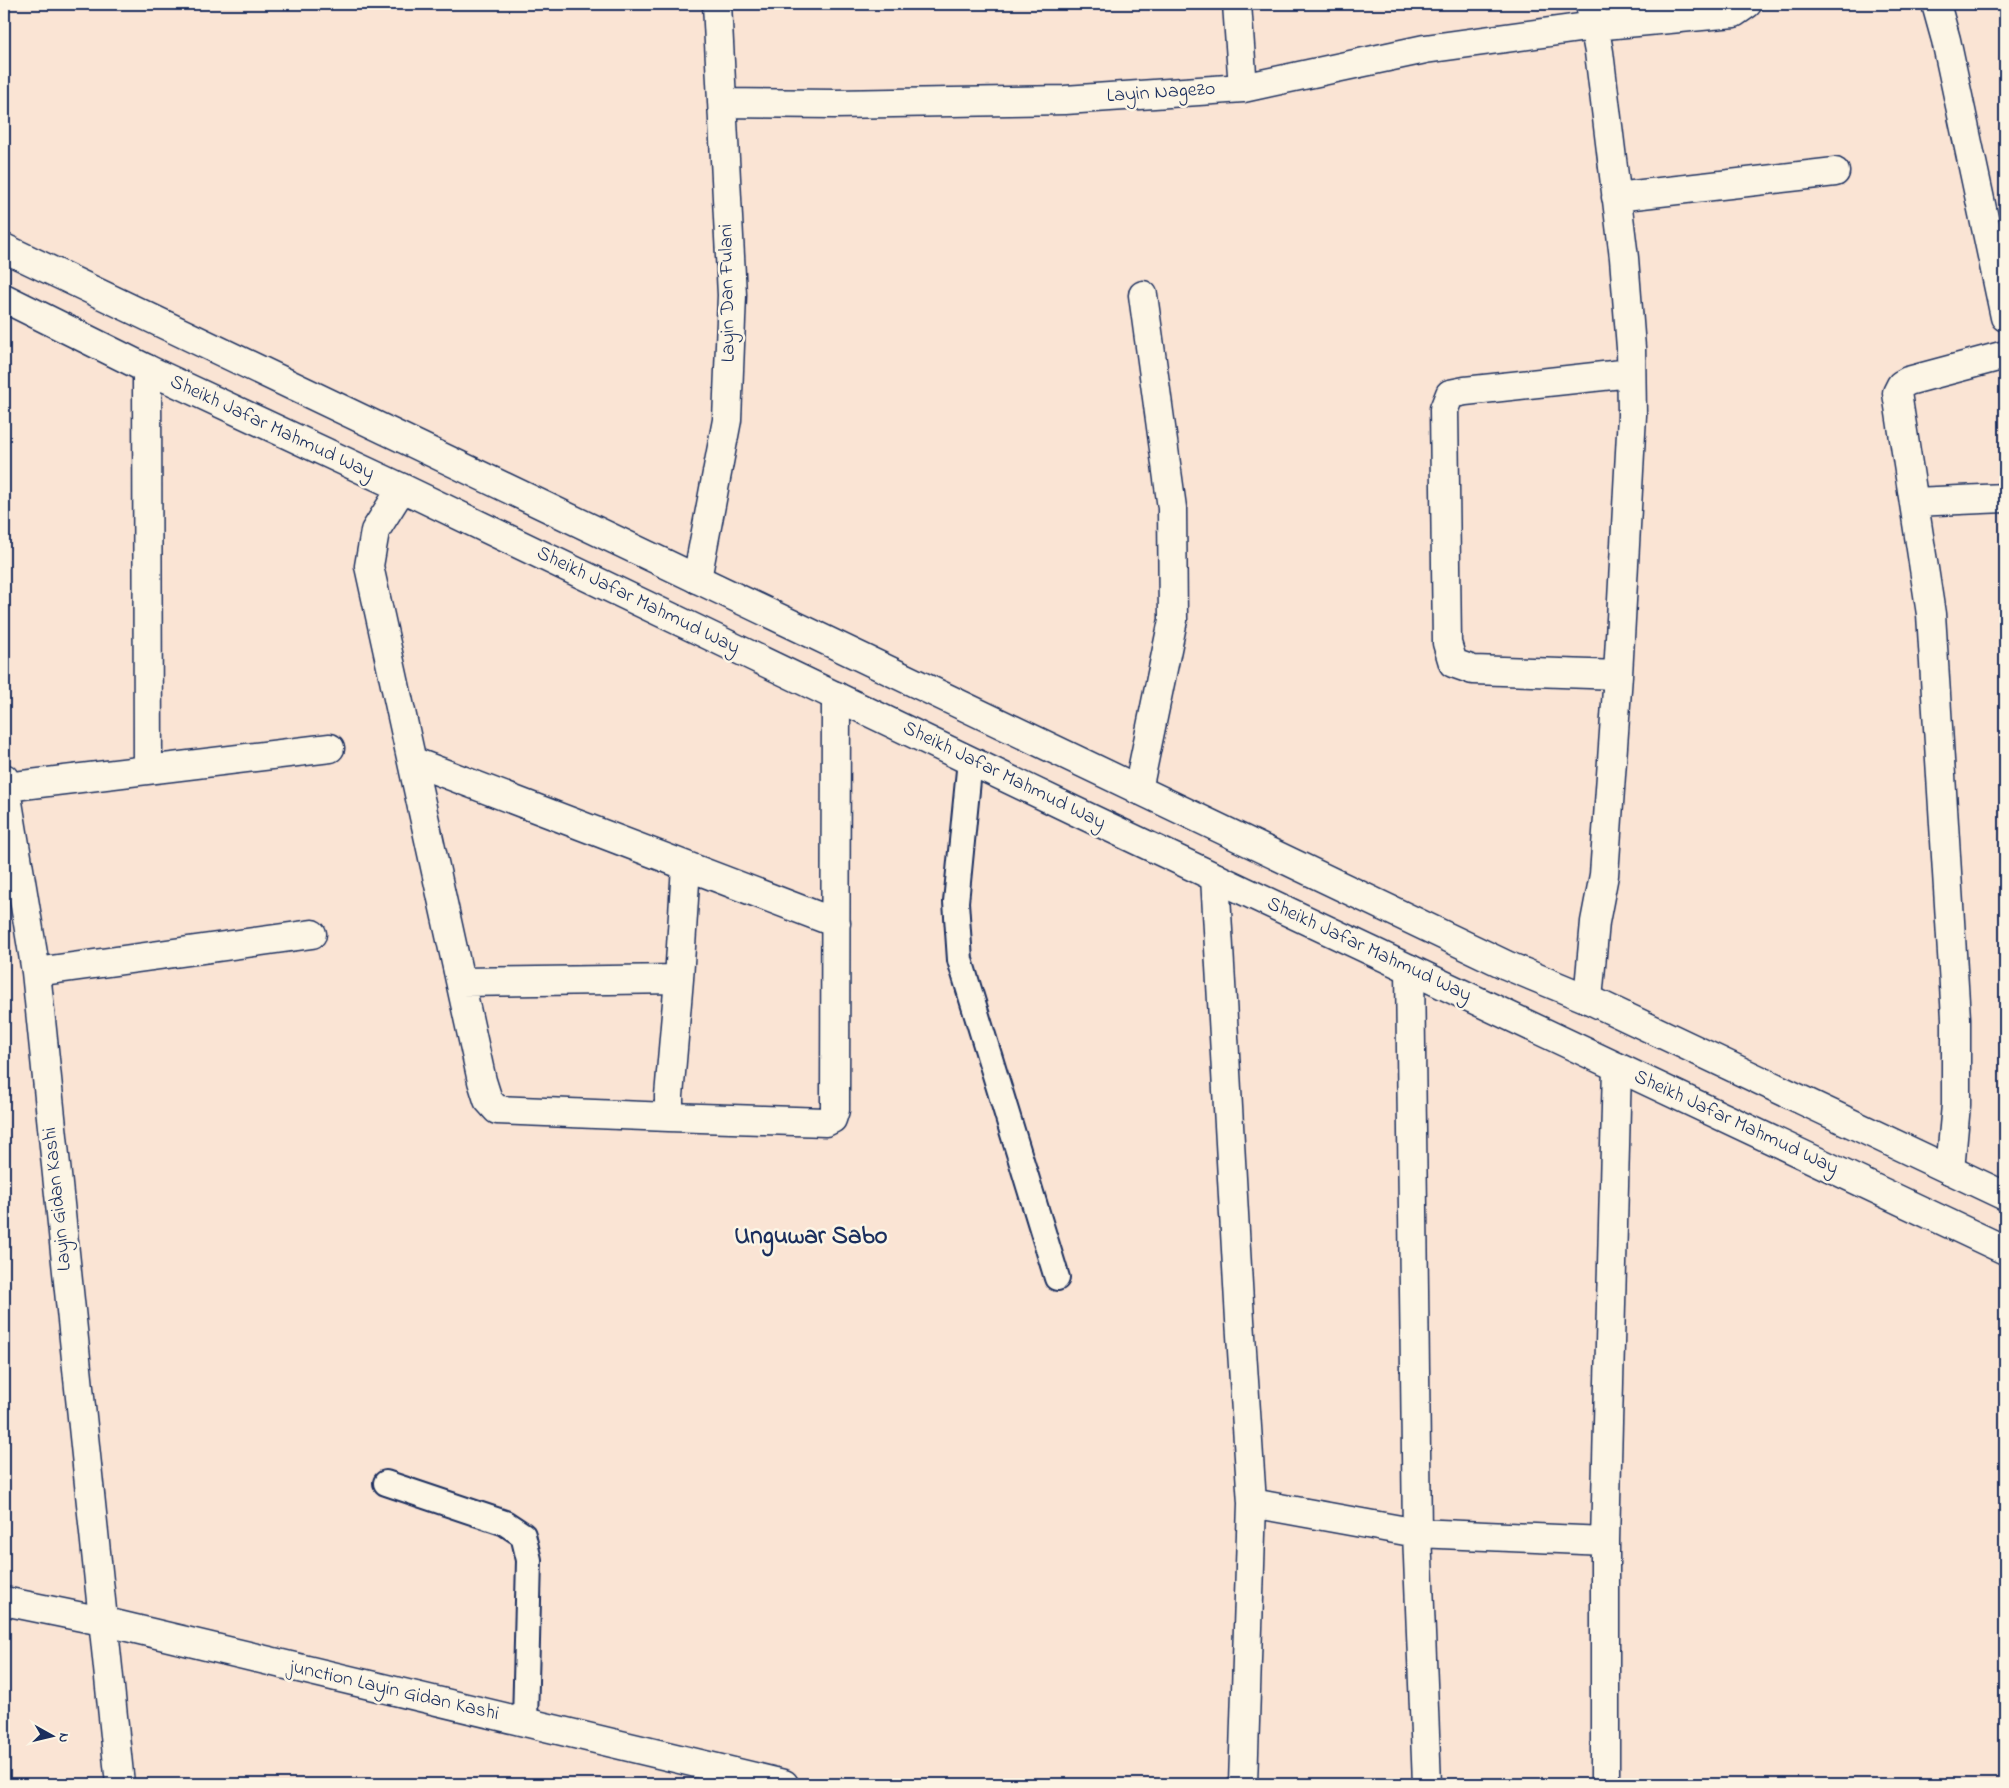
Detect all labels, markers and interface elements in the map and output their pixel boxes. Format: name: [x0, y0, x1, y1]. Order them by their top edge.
street label: Layin Nagezo: [1106, 75, 1216, 112]
street label: Layin Dan Fulani: [712, 223, 744, 363]
street label: Sheikh Jafar Mahmud Way: [165, 368, 379, 488]
street label: Sheikh Jafar Mahmud Way: [531, 539, 745, 663]
street label: Sheikh Jafar Mahmud Way: [897, 714, 1111, 838]
street label: Sheikh Jafar Mahmud Way: [1262, 890, 1476, 1010]
street label: Sheikh Jafar Mahmud Way: [1629, 1063, 1843, 1183]
street label: Layin Gidan Kashi: [36, 1126, 80, 1272]
district label: Unguwar Sabo: [734, 1219, 888, 1257]
street label: junction Layin Gidan Kashi: [283, 1652, 502, 1729]
north arrow: [28, 1710, 78, 1760]
text: N: [52, 1731, 74, 1744]

